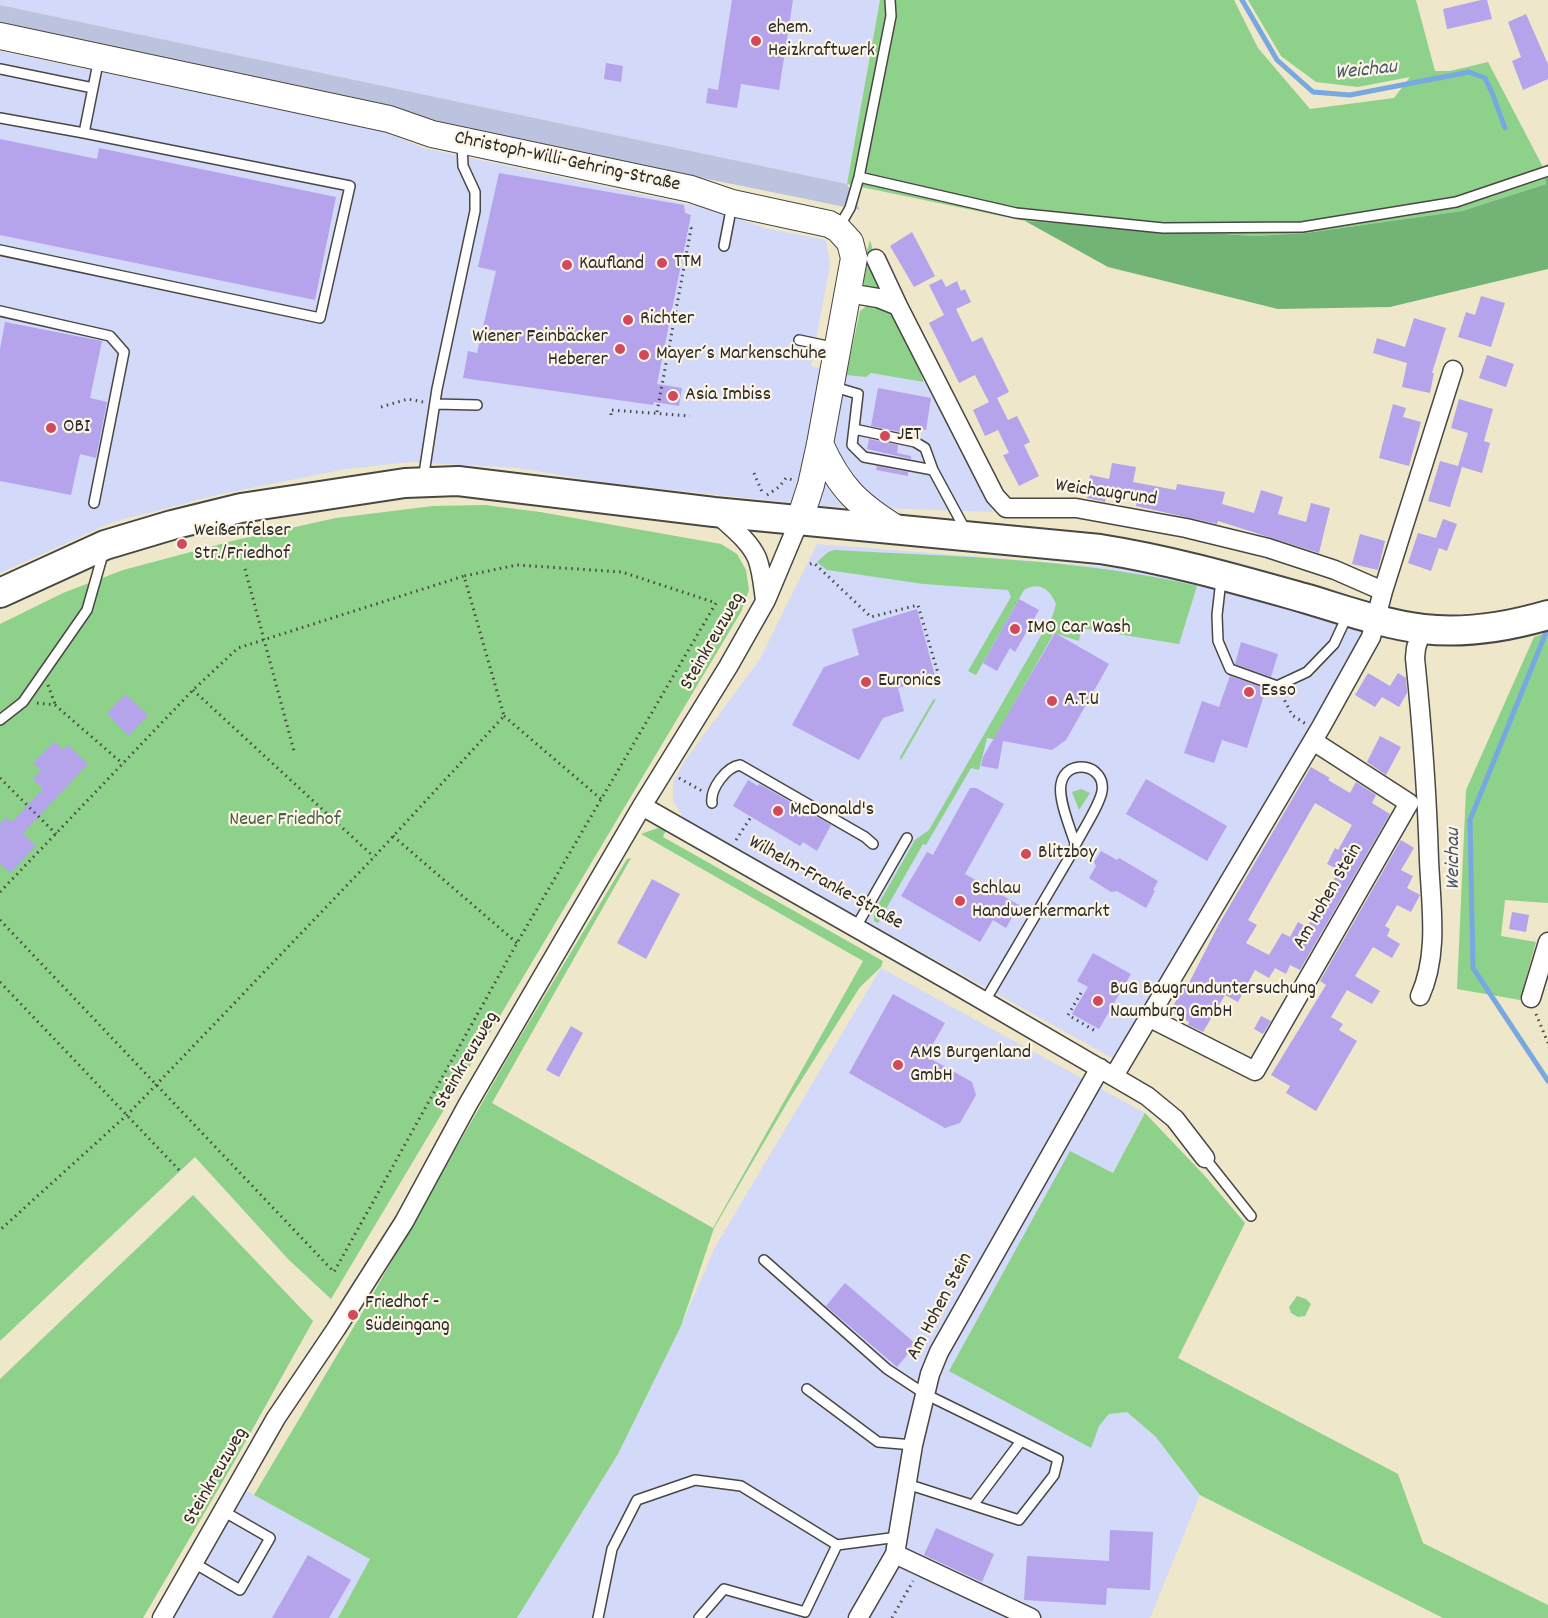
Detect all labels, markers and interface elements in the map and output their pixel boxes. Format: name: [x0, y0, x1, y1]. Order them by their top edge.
place label: ehem. Heizkraftwerk: [768, 17, 875, 64]
marker: ehem. Heizkraftwerk: [749, 34, 763, 48]
water label: Weichau: [1334, 56, 1398, 88]
street label: Christoph-Willi-Gehring-Straße: [452, 127, 682, 199]
place label: TTM: [674, 251, 702, 275]
place label: Kaufland: [579, 253, 644, 277]
marker: TTM: [655, 256, 669, 270]
marker: Kaufland: [560, 258, 574, 272]
place label: Richter: [640, 308, 694, 332]
marker: Richter: [621, 313, 635, 327]
place label: Wiener Feinbäcker Heberer: [472, 326, 608, 373]
marker: Wiener Feinbäcker Heberer: [613, 342, 627, 356]
place label: Mayer´s Markenschuhe: [656, 343, 826, 367]
marker: Mayer´s Markenschuhe: [637, 348, 651, 362]
place label: Asia Imbiss: [685, 384, 771, 408]
marker: Asia Imbiss: [666, 389, 680, 403]
place label: OBI: [63, 416, 90, 440]
marker: OBI: [44, 421, 58, 435]
place label: JET: [897, 424, 921, 448]
marker: JET: [878, 429, 892, 443]
street label: Weichaugrund: [1054, 475, 1158, 513]
place label: Weißenfelser Str./Friedhof: [194, 520, 291, 567]
marker: Weißenfelser Str./Friedhof: [175, 537, 189, 551]
street label: Steinkreuzweg: [676, 589, 752, 695]
place label: IMO Car Wash: [1027, 617, 1131, 641]
marker: IMO Car Wash: [1008, 622, 1022, 636]
place label: Euronics: [878, 670, 941, 694]
marker: Euronics: [859, 675, 873, 689]
place label: Esso: [1261, 680, 1296, 704]
marker: Esso: [1242, 685, 1256, 699]
place label: A.T.U: [1064, 689, 1099, 713]
marker: A.T.U: [1045, 694, 1059, 708]
place label: McDonald's: [790, 799, 874, 823]
marker: McDonald's: [771, 804, 785, 818]
park label: Neuer Friedhof: [229, 809, 341, 833]
water label: Weichau: [1442, 828, 1468, 890]
street label: Wilhelm-Franke-Straße: [743, 831, 907, 937]
street label: Am Hohen Stein: [1289, 840, 1369, 954]
place label: Blitzboy: [1038, 842, 1097, 866]
marker: Blitzboy: [1019, 847, 1033, 861]
place label: Schlau Handwerkermarkt: [972, 878, 1110, 925]
marker: Schlau Handwerkermarkt: [953, 894, 967, 908]
place label: BuG Baugrunduntersuchung Naumburg GmbH: [1110, 978, 1316, 1025]
marker: BuG Baugrunduntersuchung Naumburg GmbH: [1091, 994, 1105, 1008]
street label: Steinkreuzweg: [430, 1008, 506, 1114]
place label: AMS Burgenland GmbH: [910, 1042, 1031, 1089]
marker: AMS Burgenland GmbH: [891, 1058, 905, 1072]
street label: Am Hohen Stein: [903, 1249, 979, 1365]
place label: Friedhof - Südeingang: [365, 1292, 450, 1339]
marker: Friedhof - Südeingang: [346, 1308, 360, 1322]
street label: Steinkreuzweg: [179, 1424, 255, 1530]

